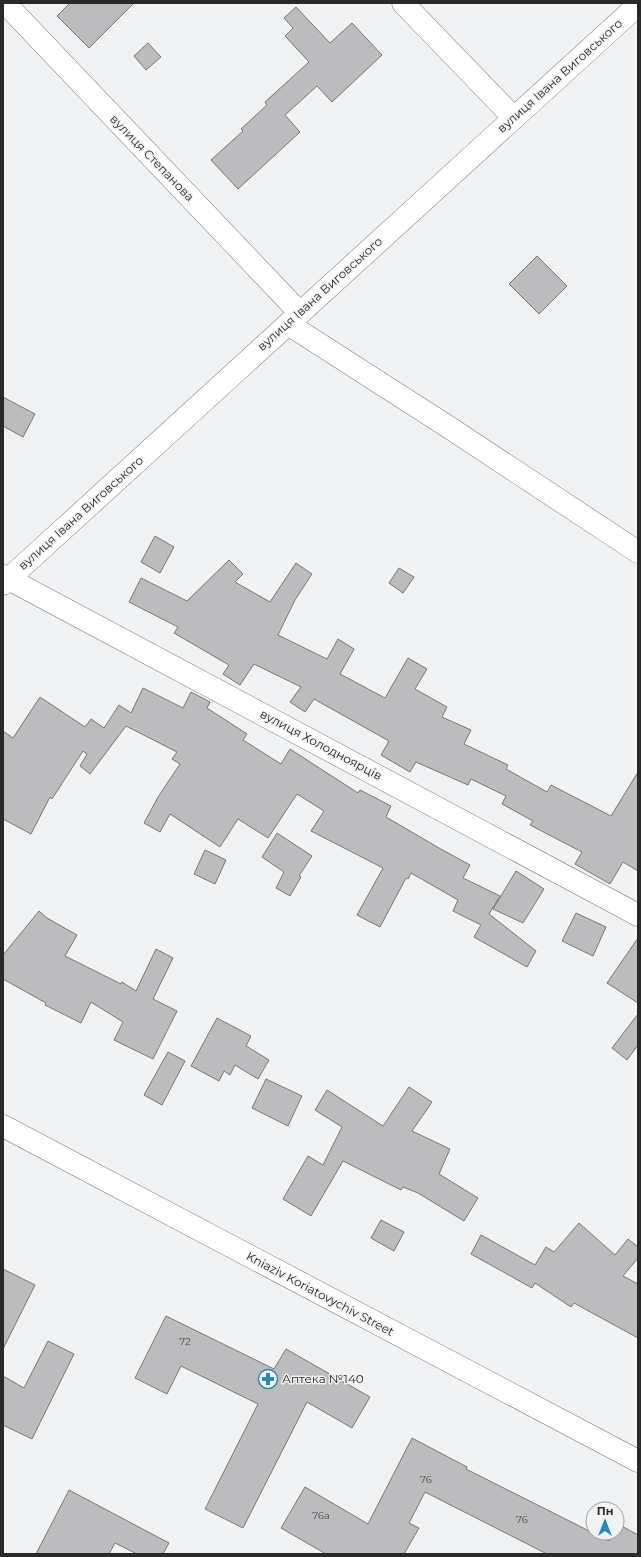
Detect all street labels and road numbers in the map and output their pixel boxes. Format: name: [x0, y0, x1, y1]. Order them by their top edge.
street label: вулиця Івана Виговського: [494, 15, 626, 136]
street label: вулиця Степанова: [107, 111, 198, 204]
street label: вулиця Івана Виговського: [254, 233, 386, 354]
street label: вулиця Івана Виговського: [15, 452, 147, 573]
street label: вулиця Холодноярців: [258, 706, 385, 783]
street label: Kniaziv Koriatovychiv Street: [244, 1248, 397, 1339]

